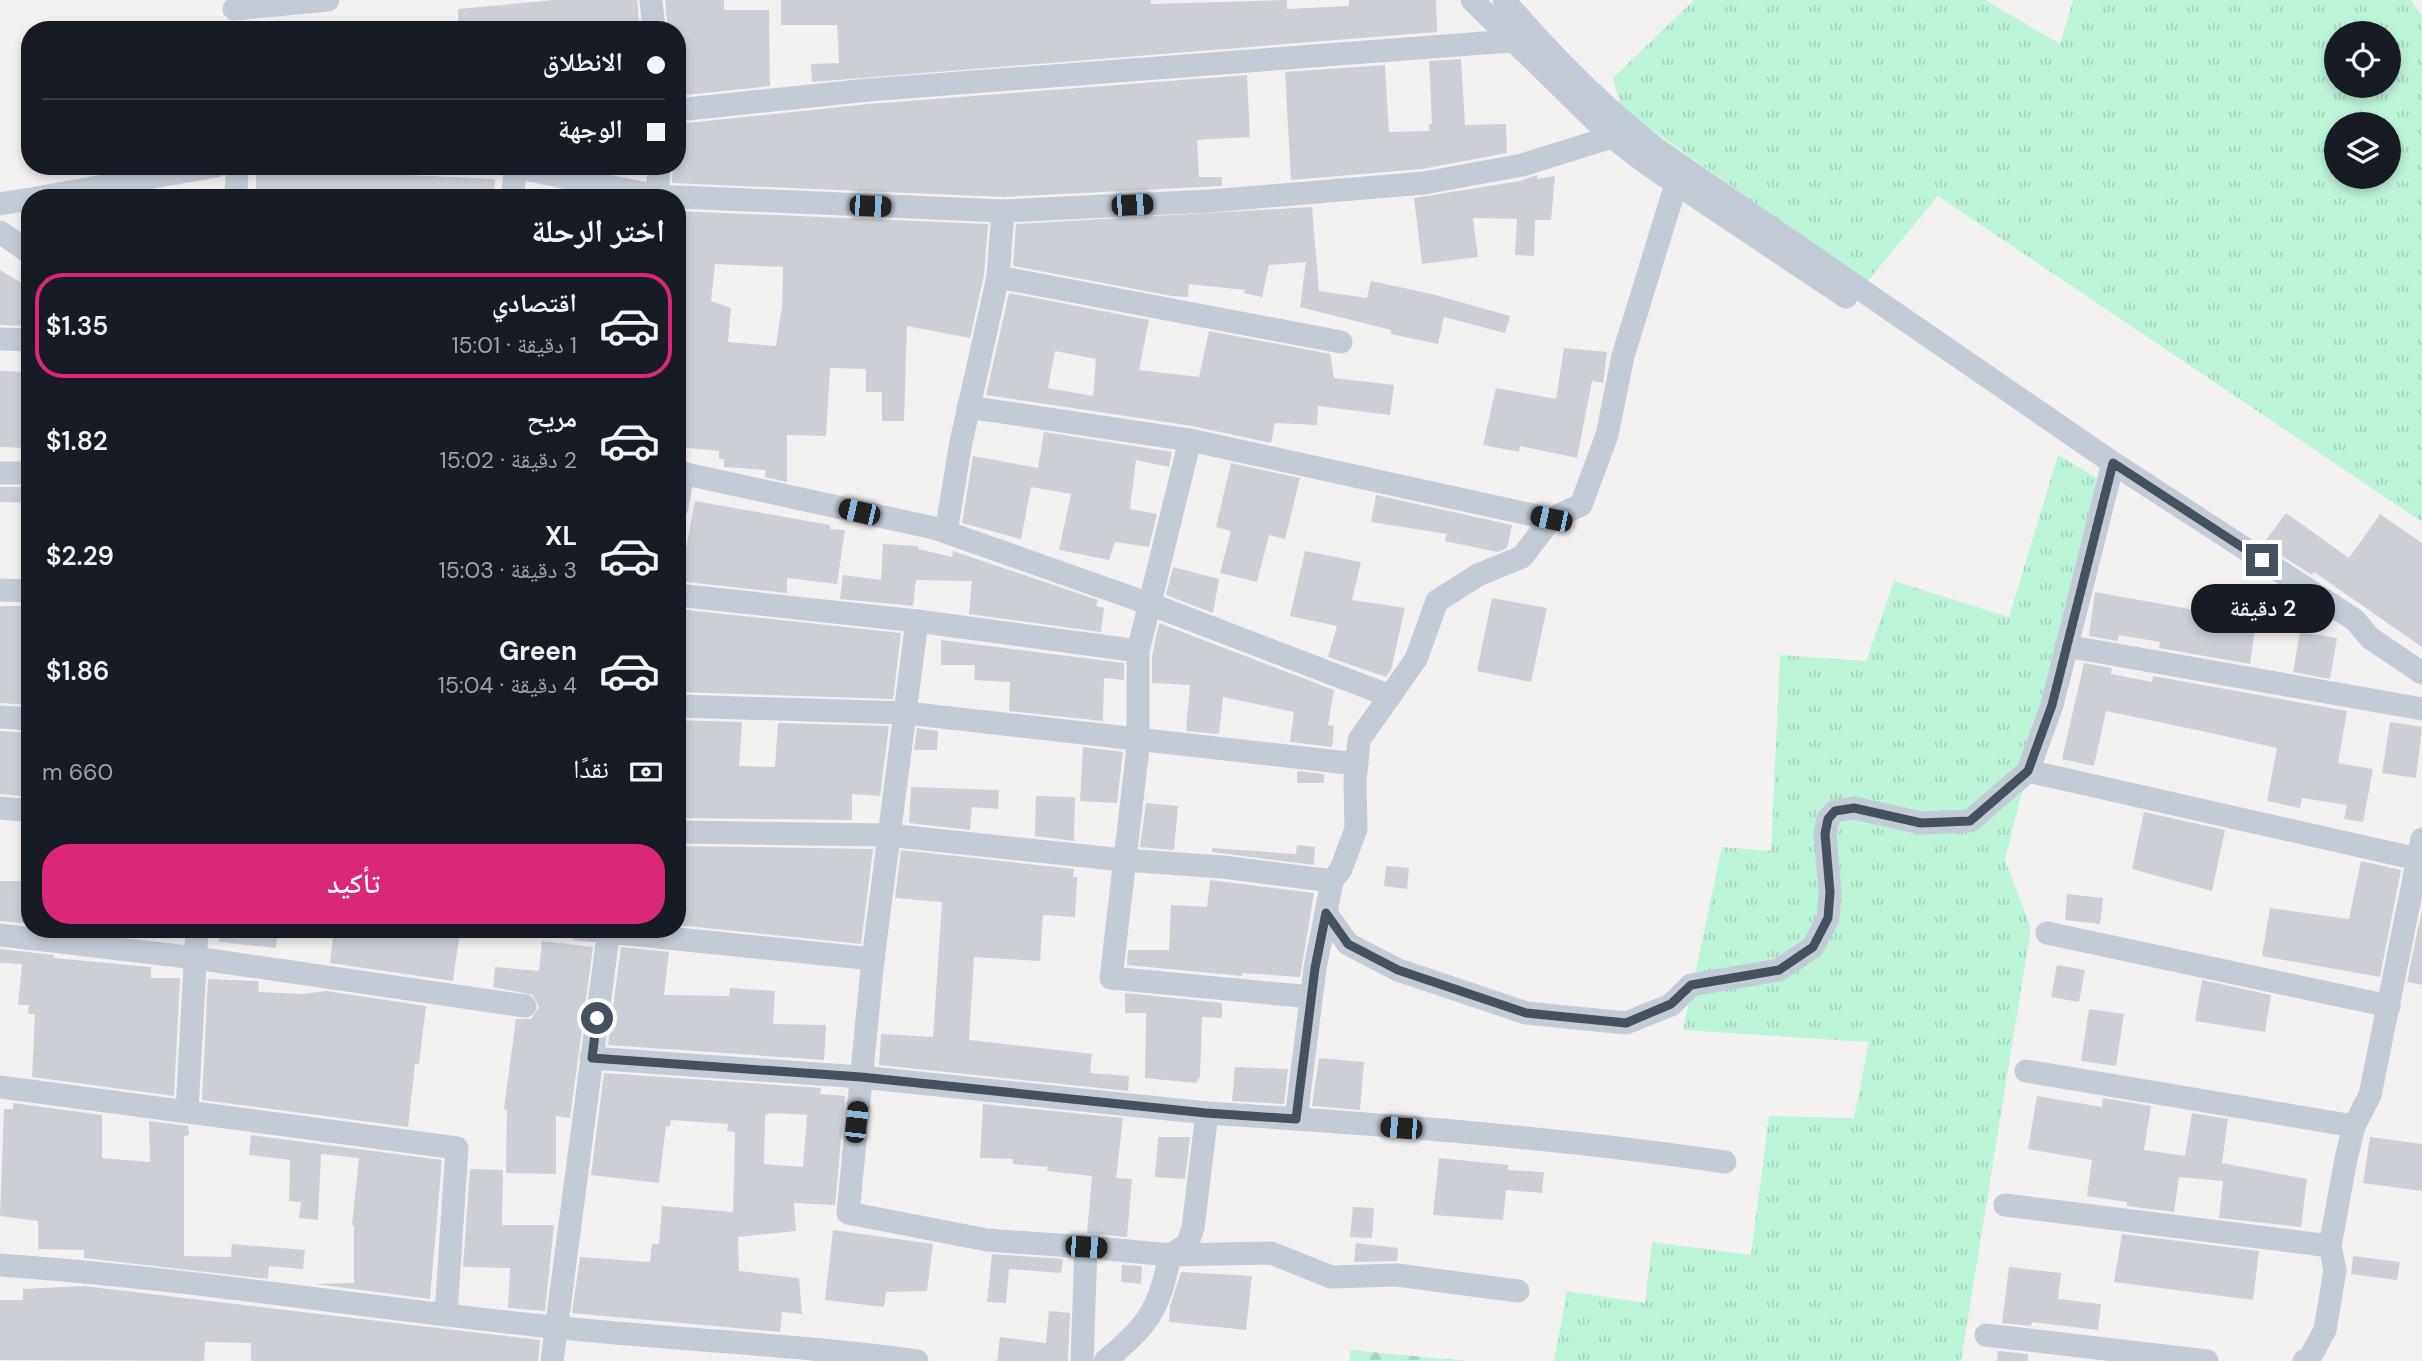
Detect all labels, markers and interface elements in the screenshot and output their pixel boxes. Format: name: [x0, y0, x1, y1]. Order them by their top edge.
map controls: [2324, 21, 2401, 189]
button: locate: [2324, 21, 2401, 98]
text: الانطلاق: [543, 45, 623, 79]
text: الوجهة: [558, 112, 623, 146]
button: layers: [2324, 112, 2401, 189]
car: [1111, 193, 1154, 217]
car: [849, 195, 892, 217]
text: اختر الرحلة: [531, 210, 665, 252]
text: اقتصادي: [492, 286, 577, 320]
icon: car: [598, 294, 661, 357]
text: $1.35: [46, 309, 108, 343]
text: 1 دقيقة · 15:01: [451, 330, 577, 360]
text: مريح: [527, 401, 577, 435]
icon: car: [598, 409, 661, 472]
text: $1.82: [46, 424, 108, 458]
text: 2 دقيقة · 15:02: [439, 445, 577, 475]
car: [837, 497, 882, 527]
car: [1529, 504, 1574, 534]
text: XL: [545, 519, 577, 553]
icon: car: [598, 524, 661, 587]
text: $2.29: [46, 539, 114, 573]
route end: [2246, 544, 2278, 576]
text: 3 دقيقة · 15:03: [439, 555, 577, 585]
callout: 2 دقيقة: [2190, 584, 2334, 634]
text: 2 دقيقة: [2230, 593, 2296, 623]
text: Green: [499, 634, 577, 668]
icon: car: [598, 639, 661, 702]
text: $1.86: [46, 654, 109, 688]
text: 4 دقيقة · 15:04: [438, 670, 577, 700]
text: نقدًا: [573, 752, 609, 786]
icon: cash: [627, 753, 665, 791]
text: 660 m: [42, 757, 113, 787]
button: تأكيد: [42, 844, 665, 924]
route start: [581, 1002, 613, 1034]
car: [844, 1100, 869, 1144]
car: [1380, 1116, 1423, 1140]
car: [1065, 1235, 1108, 1259]

